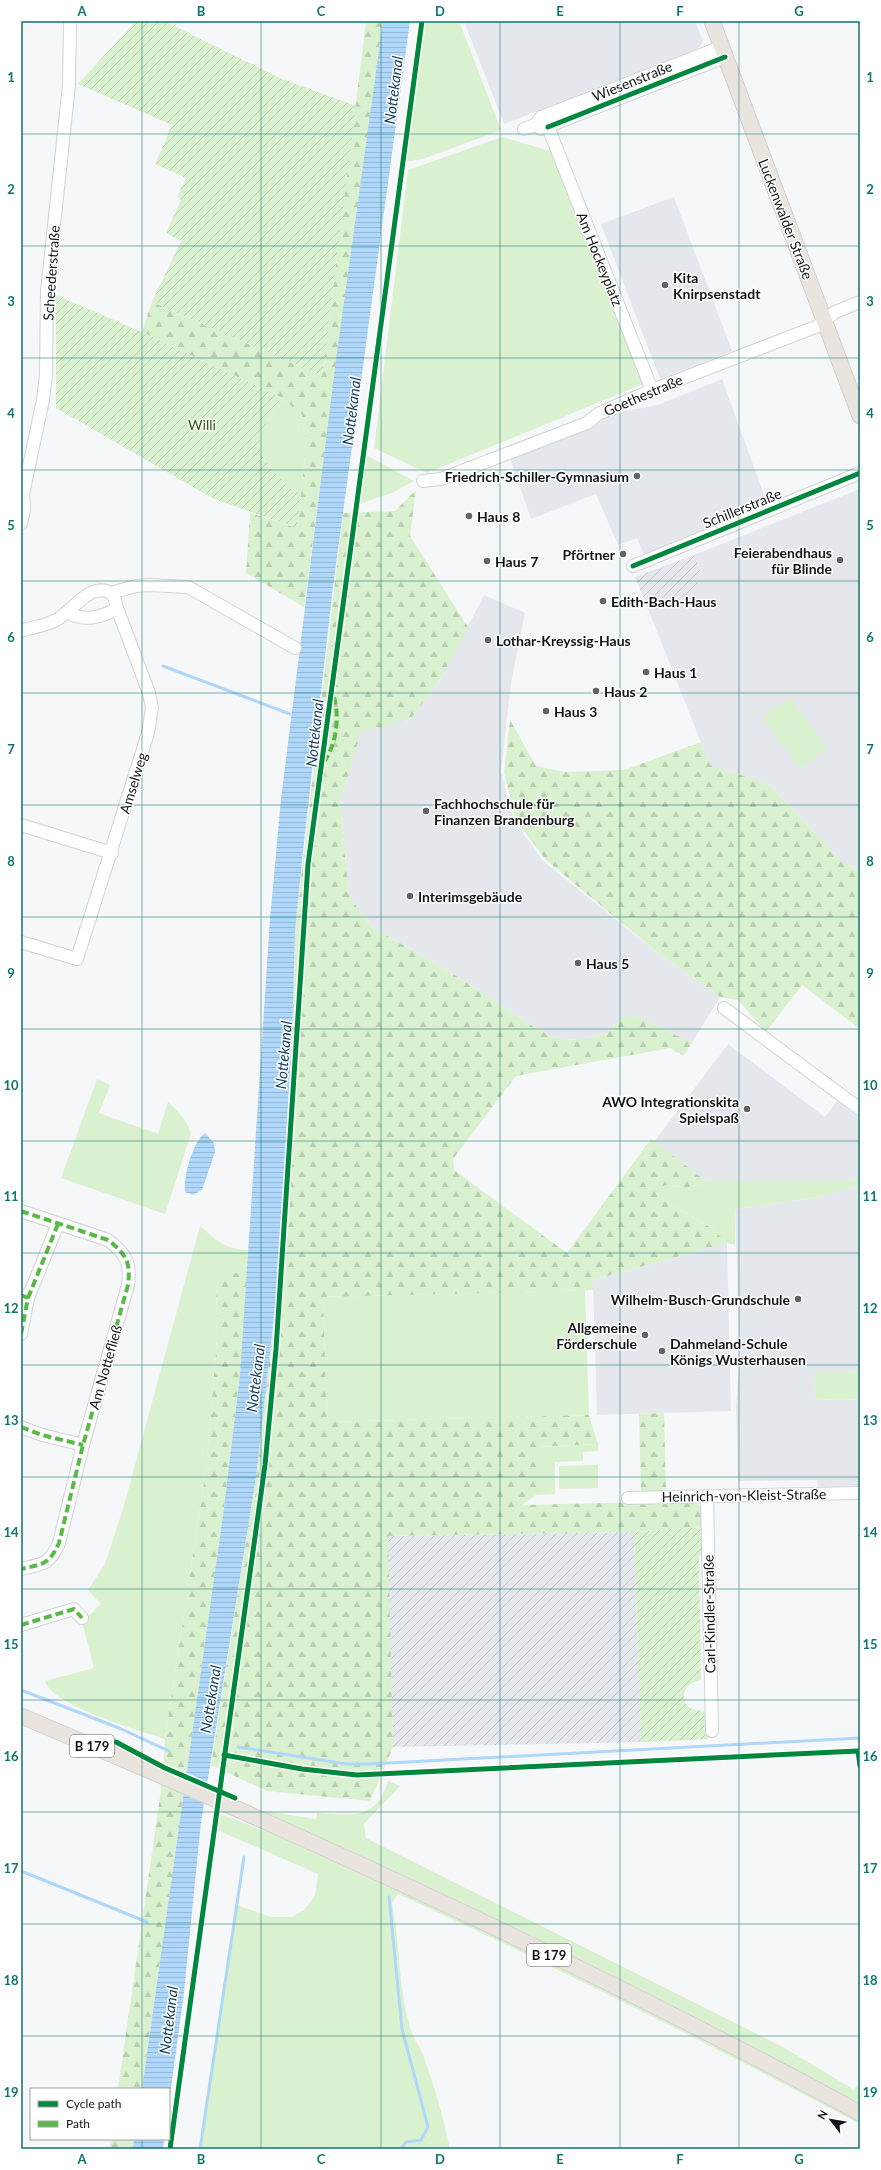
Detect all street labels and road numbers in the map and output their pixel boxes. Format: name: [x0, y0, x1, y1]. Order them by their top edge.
street label: Wiesenstraße: [589, 57, 675, 105]
street label: Luckenwalder Straße: [755, 156, 817, 282]
street label: Am Hockeyplatz: [573, 209, 627, 309]
street label: Scheederstraße: [39, 225, 63, 321]
street label: Goethestraße: [601, 371, 685, 419]
street label: Schillerstraße: [700, 485, 784, 531]
street label: Amselweg: [116, 750, 150, 816]
street label: Am Nottefließ: [85, 1323, 125, 1411]
street label: Heinrich-von-Kleist-Straße: [662, 1485, 826, 1505]
street label: Carl-Kindler-Straße: [699, 1555, 719, 1673]
road number: B 179: [70, 1735, 114, 1757]
road number: B 179: [527, 1944, 571, 1966]

